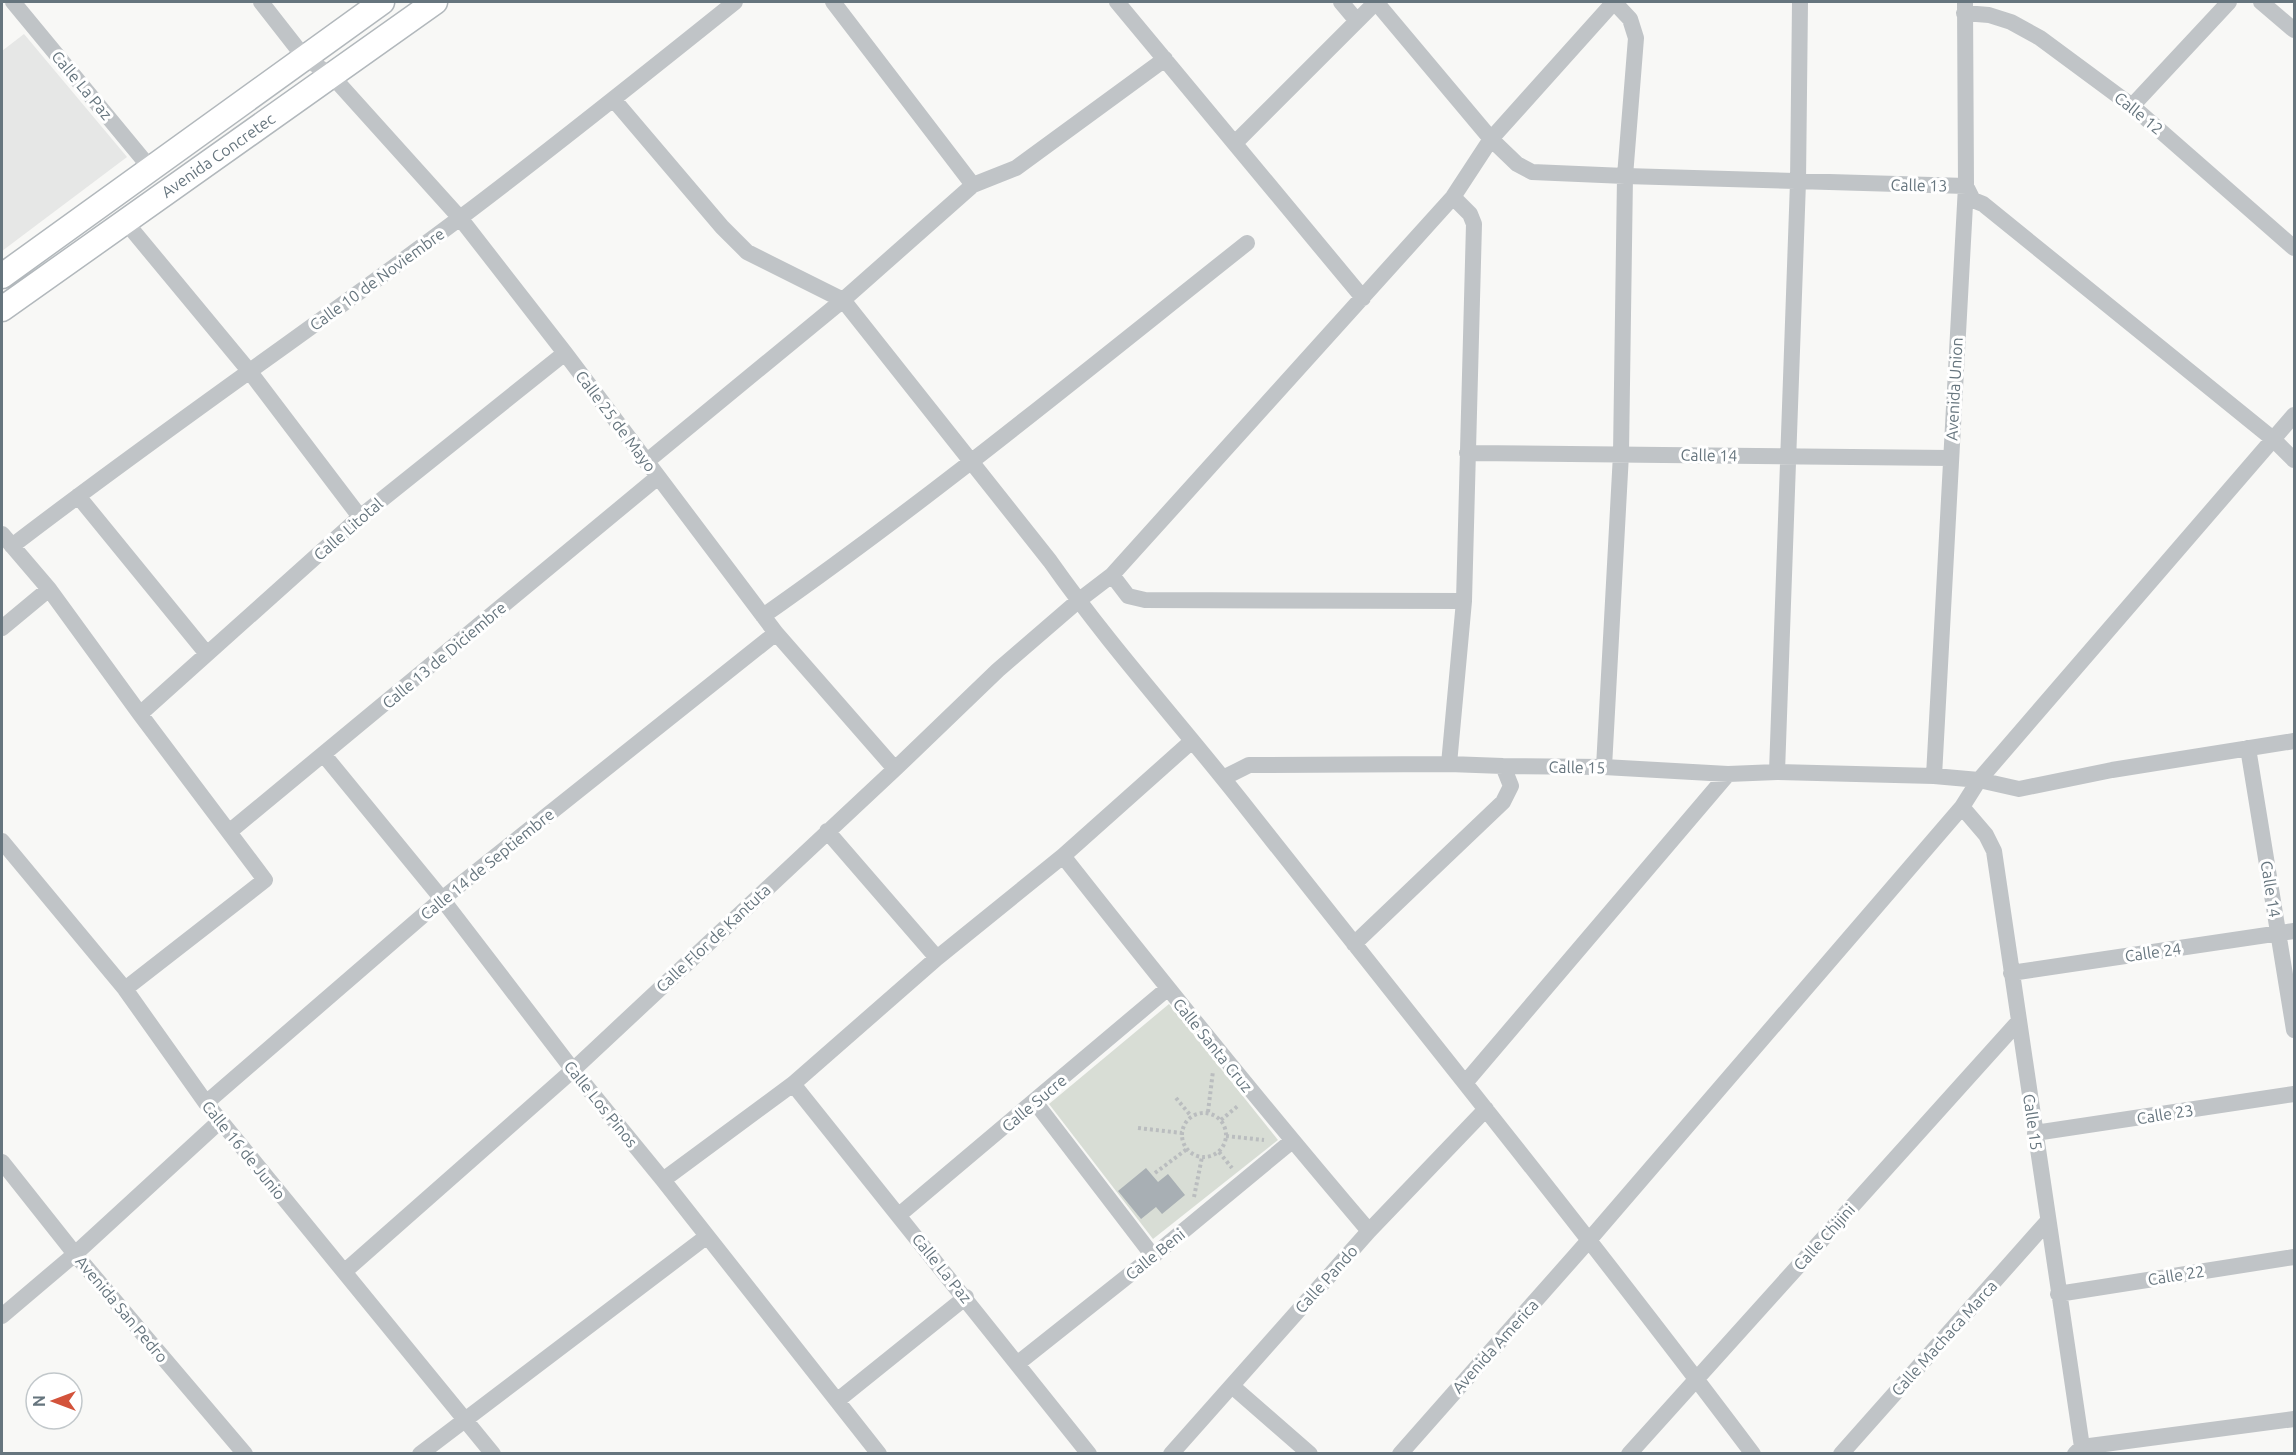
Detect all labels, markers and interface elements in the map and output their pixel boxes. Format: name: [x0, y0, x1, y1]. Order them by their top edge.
street label: Calle La Paz: [48, 47, 116, 123]
street label: Calle 12: [2111, 88, 2167, 138]
street label: Avenida Concretec: [158, 109, 279, 201]
street label: Calle 13: [1890, 176, 1948, 194]
street label: Calle 10 de Noviembre: [306, 224, 448, 334]
street label: Avenida Union: [1942, 337, 1966, 441]
street label: Calle 25 de Mayo: [572, 367, 660, 475]
street label: Calle 14: [1680, 446, 1738, 464]
street label: Calle Litotal: [310, 494, 386, 564]
street label: Calle 13 de Diciembre: [379, 598, 509, 712]
street label: Calle 15: [1548, 758, 1606, 776]
street label: Calle 14 de Septiembre: [417, 805, 557, 923]
street label: Calle 14: [2258, 859, 2284, 919]
street label: Calle Flor de Kantuta: [652, 880, 774, 996]
street label: Calle 24: [2124, 939, 2182, 965]
street label: Calle Santa Cruz: [1170, 995, 1256, 1095]
street label: Calle Los Pinos: [561, 1057, 641, 1151]
street label: Calle Sucre: [998, 1071, 1070, 1135]
street label: Calle 15: [2020, 1093, 2046, 1151]
street label: Calle 16 de Junio: [199, 1097, 289, 1203]
street label: Calle 23: [2135, 1101, 2195, 1127]
street label: Calle Chijini: [1790, 1200, 1858, 1274]
street label: Calle Beni: [1122, 1225, 1188, 1283]
street label: Calle La Paz: [909, 1230, 975, 1306]
street label: Calle Pando: [1291, 1242, 1361, 1316]
street label: Avenida San Pedro: [72, 1252, 172, 1366]
street label: Calle 22: [2146, 1262, 2206, 1288]
street label: Calle Machaca Marca: [1887, 1277, 2001, 1399]
street label: Avenida America: [1448, 1296, 1542, 1396]
north arrow: [24, 1371, 84, 1431]
text: N: [30, 1395, 48, 1407]

